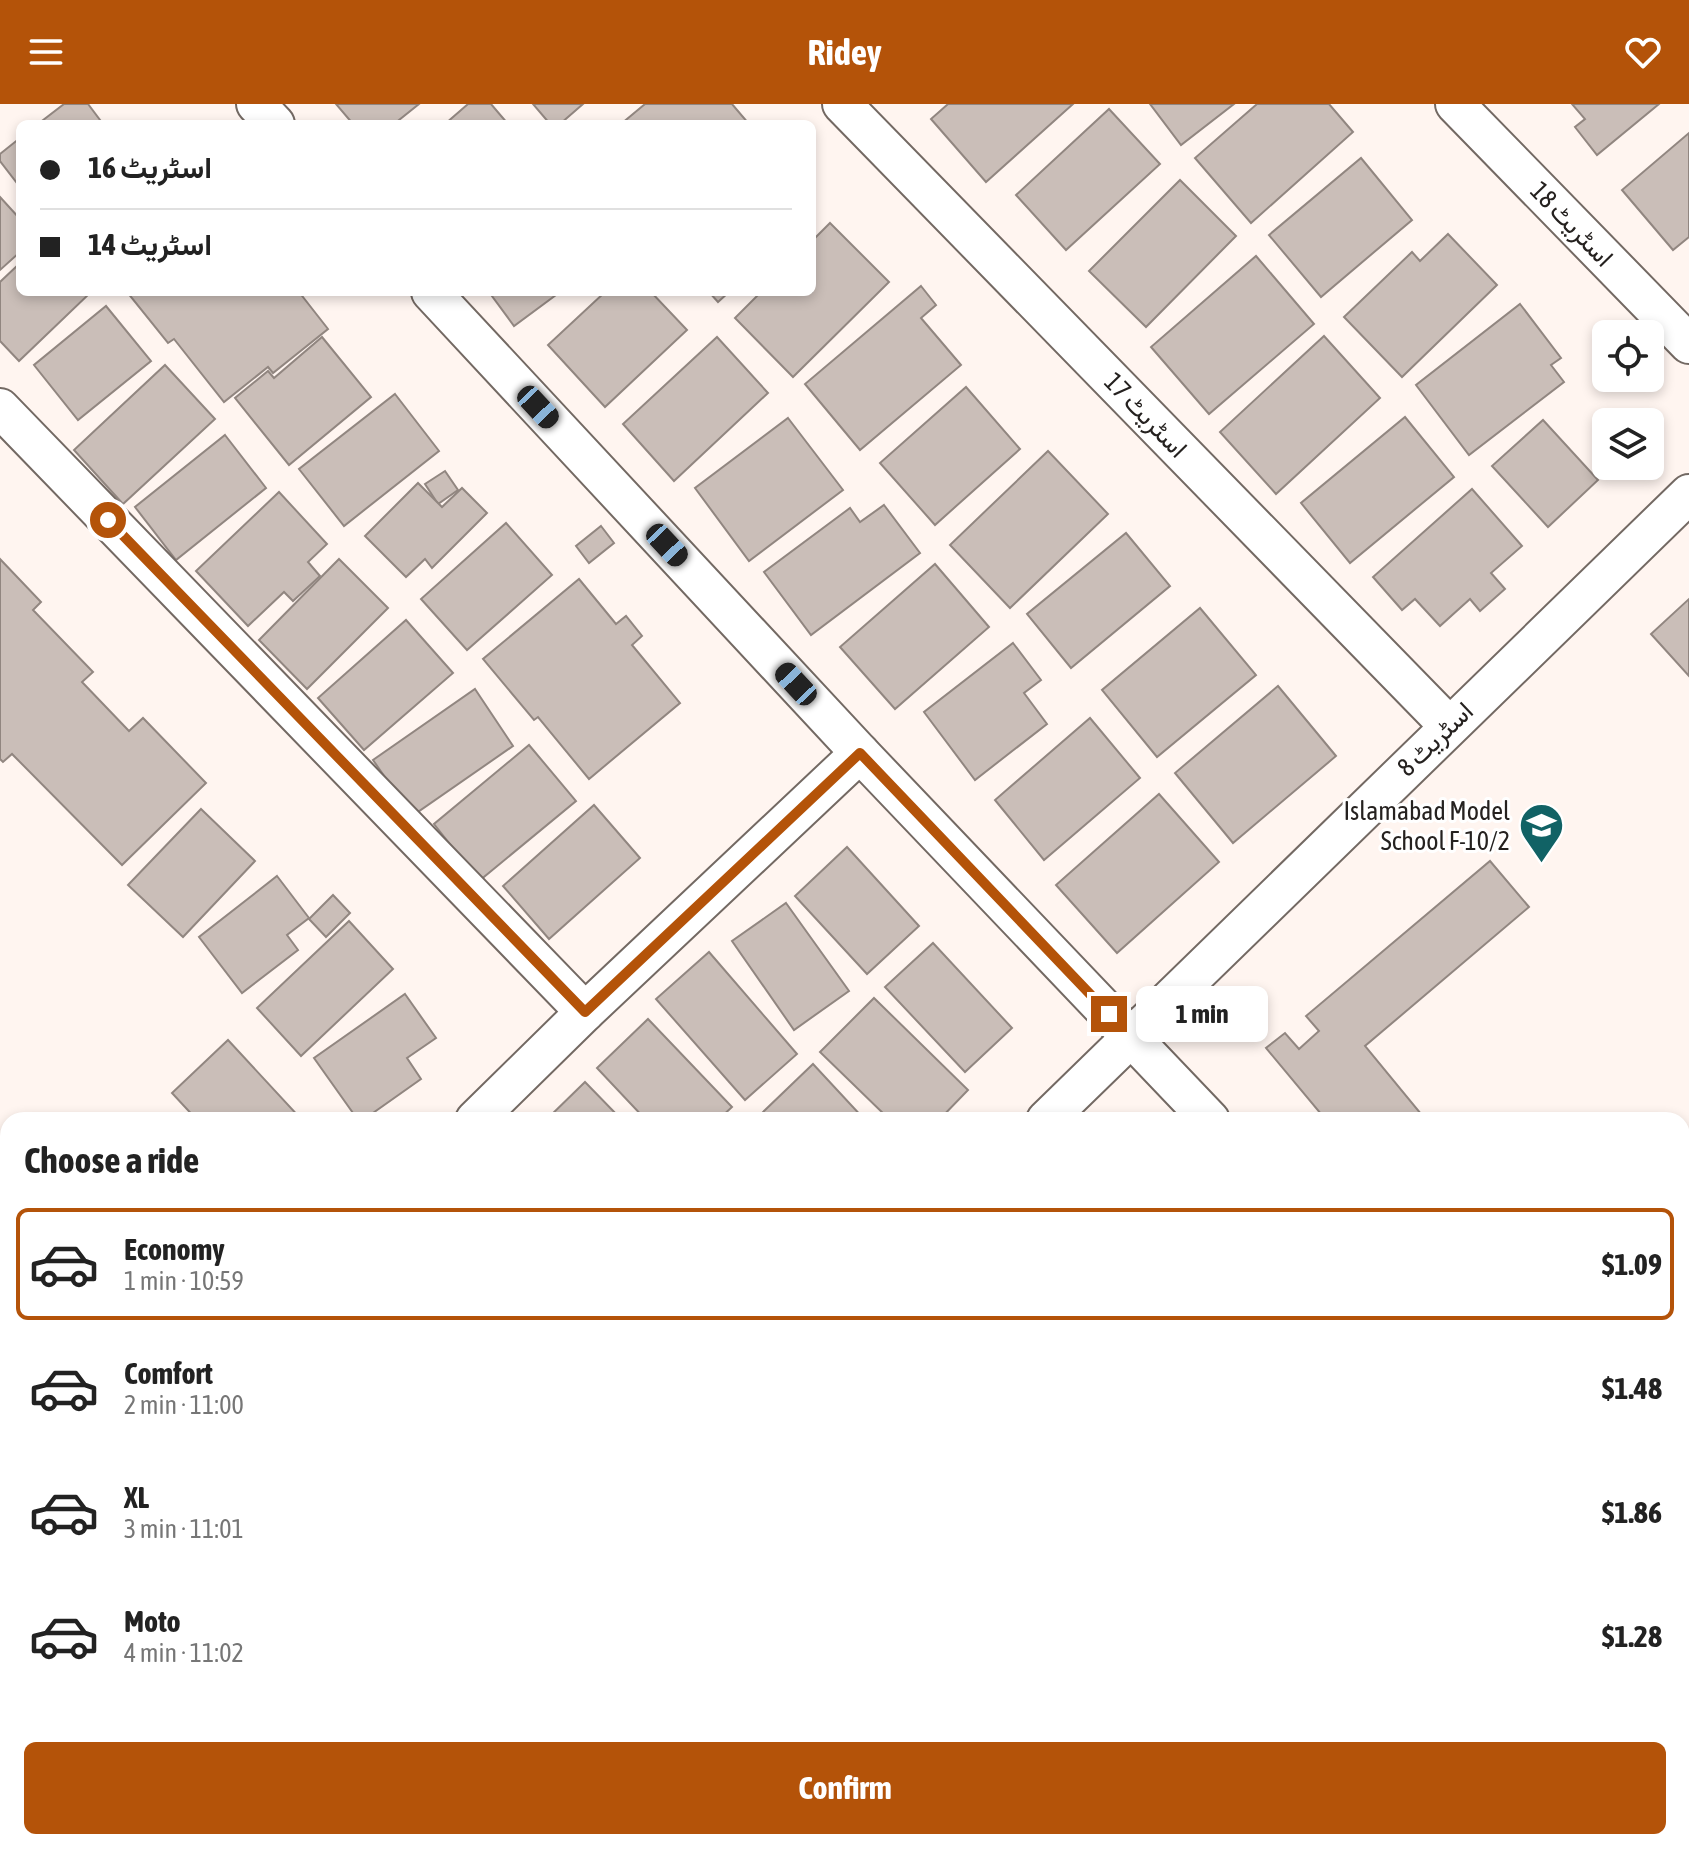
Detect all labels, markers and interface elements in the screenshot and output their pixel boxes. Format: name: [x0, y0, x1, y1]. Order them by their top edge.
icon: menu: [24, 30, 68, 74]
icon: heart: [1621, 30, 1665, 74]
text: Ridey: [807, 31, 882, 73]
text: اسٹریٹ 16: [88, 150, 212, 184]
street label: اسٹریٹ 18: [1524, 176, 1619, 273]
text: اسٹریٹ 14: [88, 227, 212, 261]
map controls: [1592, 320, 1664, 480]
button: locate: [1592, 320, 1664, 392]
street label: اسٹریٹ 17: [1098, 367, 1193, 464]
car: [513, 381, 563, 433]
button: layers: [1592, 408, 1664, 480]
route start: [90, 502, 126, 538]
car: [642, 519, 692, 571]
car: [771, 658, 821, 710]
street label: اسٹریٹ 8: [1391, 696, 1480, 783]
place label: Islamabad Model School F-10/2: [1343, 796, 1510, 856]
school or university icon: Islamabad Model School F-10/2: [1517, 802, 1565, 865]
callout: 1 min: [1137, 986, 1269, 1042]
route end: [1091, 996, 1127, 1032]
text: 1 min: [1175, 999, 1229, 1029]
text: Choose a ride: [24, 1139, 199, 1181]
icon: car: [28, 1228, 100, 1300]
text: Economy: [124, 1232, 225, 1266]
text: $1.09: [1602, 1247, 1662, 1281]
text: 1 min · 10:59: [124, 1266, 244, 1296]
icon: car: [28, 1352, 100, 1424]
text: Comfort: [124, 1356, 213, 1390]
text: $1.48: [1602, 1371, 1662, 1405]
text: 2 min · 11:00: [124, 1390, 244, 1420]
icon: car: [28, 1476, 100, 1548]
text: XL: [124, 1480, 149, 1514]
text: $1.86: [1602, 1495, 1662, 1529]
text: 3 min · 11:01: [124, 1514, 244, 1544]
icon: car: [28, 1600, 100, 1672]
text: Moto: [124, 1604, 181, 1638]
text: $1.28: [1602, 1619, 1662, 1653]
text: 4 min · 11:02: [124, 1638, 244, 1668]
button: Confirm: [24, 1742, 1666, 1834]

